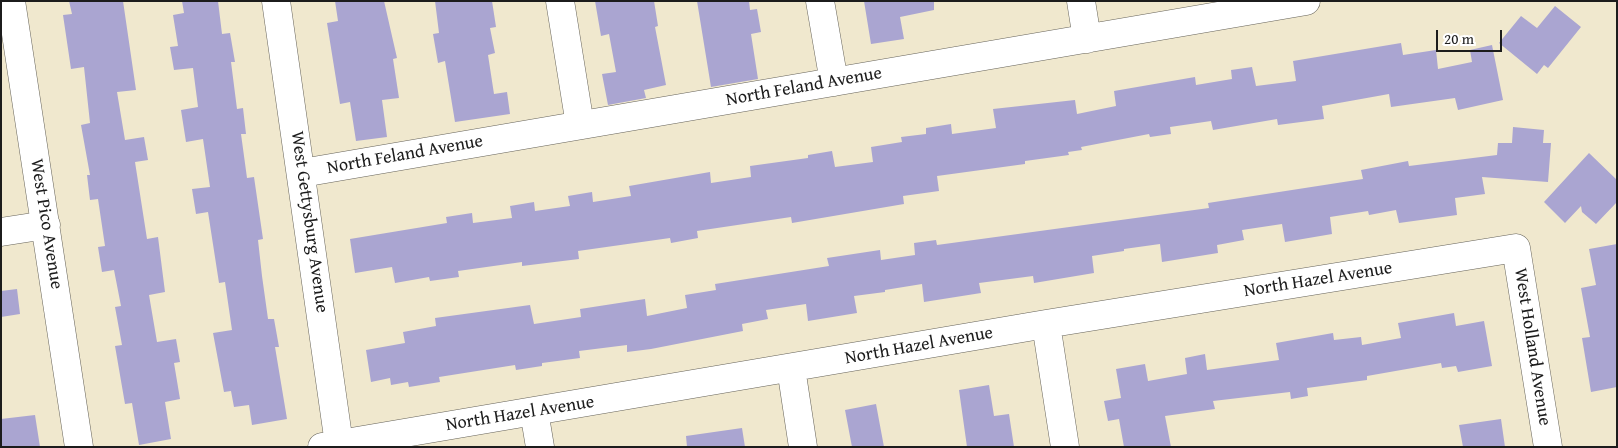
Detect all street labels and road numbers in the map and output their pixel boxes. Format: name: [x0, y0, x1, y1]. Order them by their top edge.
street label: North Feland Avenue: [724, 63, 884, 111]
street label: West Gettysburg Avenue: [286, 130, 332, 314]
street label: North Feland Avenue: [325, 131, 485, 179]
street label: West Pico Avenue: [25, 157, 67, 291]
street label: North Hazel Avenue: [1242, 258, 1394, 302]
street label: West Holland Avenue: [1509, 267, 1555, 427]
street label: North Hazel Avenue: [843, 322, 995, 370]
street label: North Hazel Avenue: [444, 392, 596, 436]

